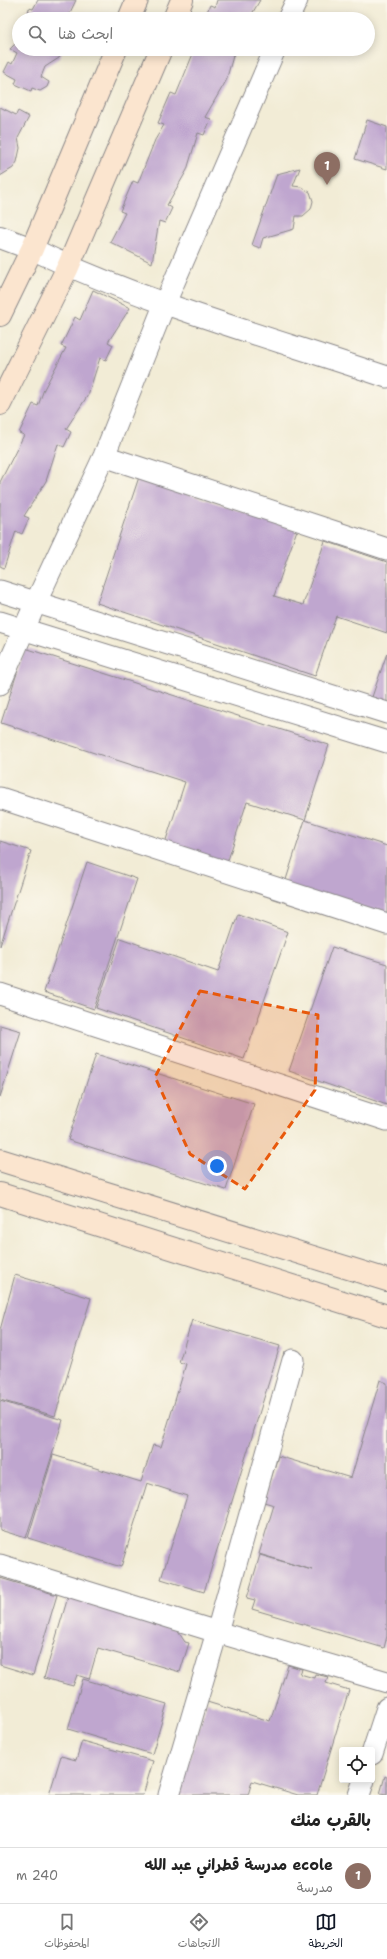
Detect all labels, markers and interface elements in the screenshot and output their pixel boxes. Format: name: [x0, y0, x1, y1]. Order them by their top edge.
search box: [12, 12, 375, 56]
icon: search: [26, 23, 48, 45]
text: ابحث هنا: [58, 24, 113, 44]
pin: 1: [314, 152, 340, 185]
your location: [207, 1156, 227, 1176]
map controls: [339, 1747, 375, 1783]
button: locate: [339, 1747, 375, 1783]
text: بالقرب منك: [291, 1809, 371, 1831]
text: ecole مدرسة قطراني عبد الله: [144, 1855, 333, 1875]
text: 240 m: [16, 1867, 58, 1884]
text: 1: [355, 1867, 361, 1884]
text: مدرسة: [297, 1879, 333, 1896]
tab: المحفوظات: [44, 1911, 89, 1953]
tab: الاتجاهات: [178, 1911, 220, 1953]
tab: الخريطة: [309, 1911, 343, 1953]

